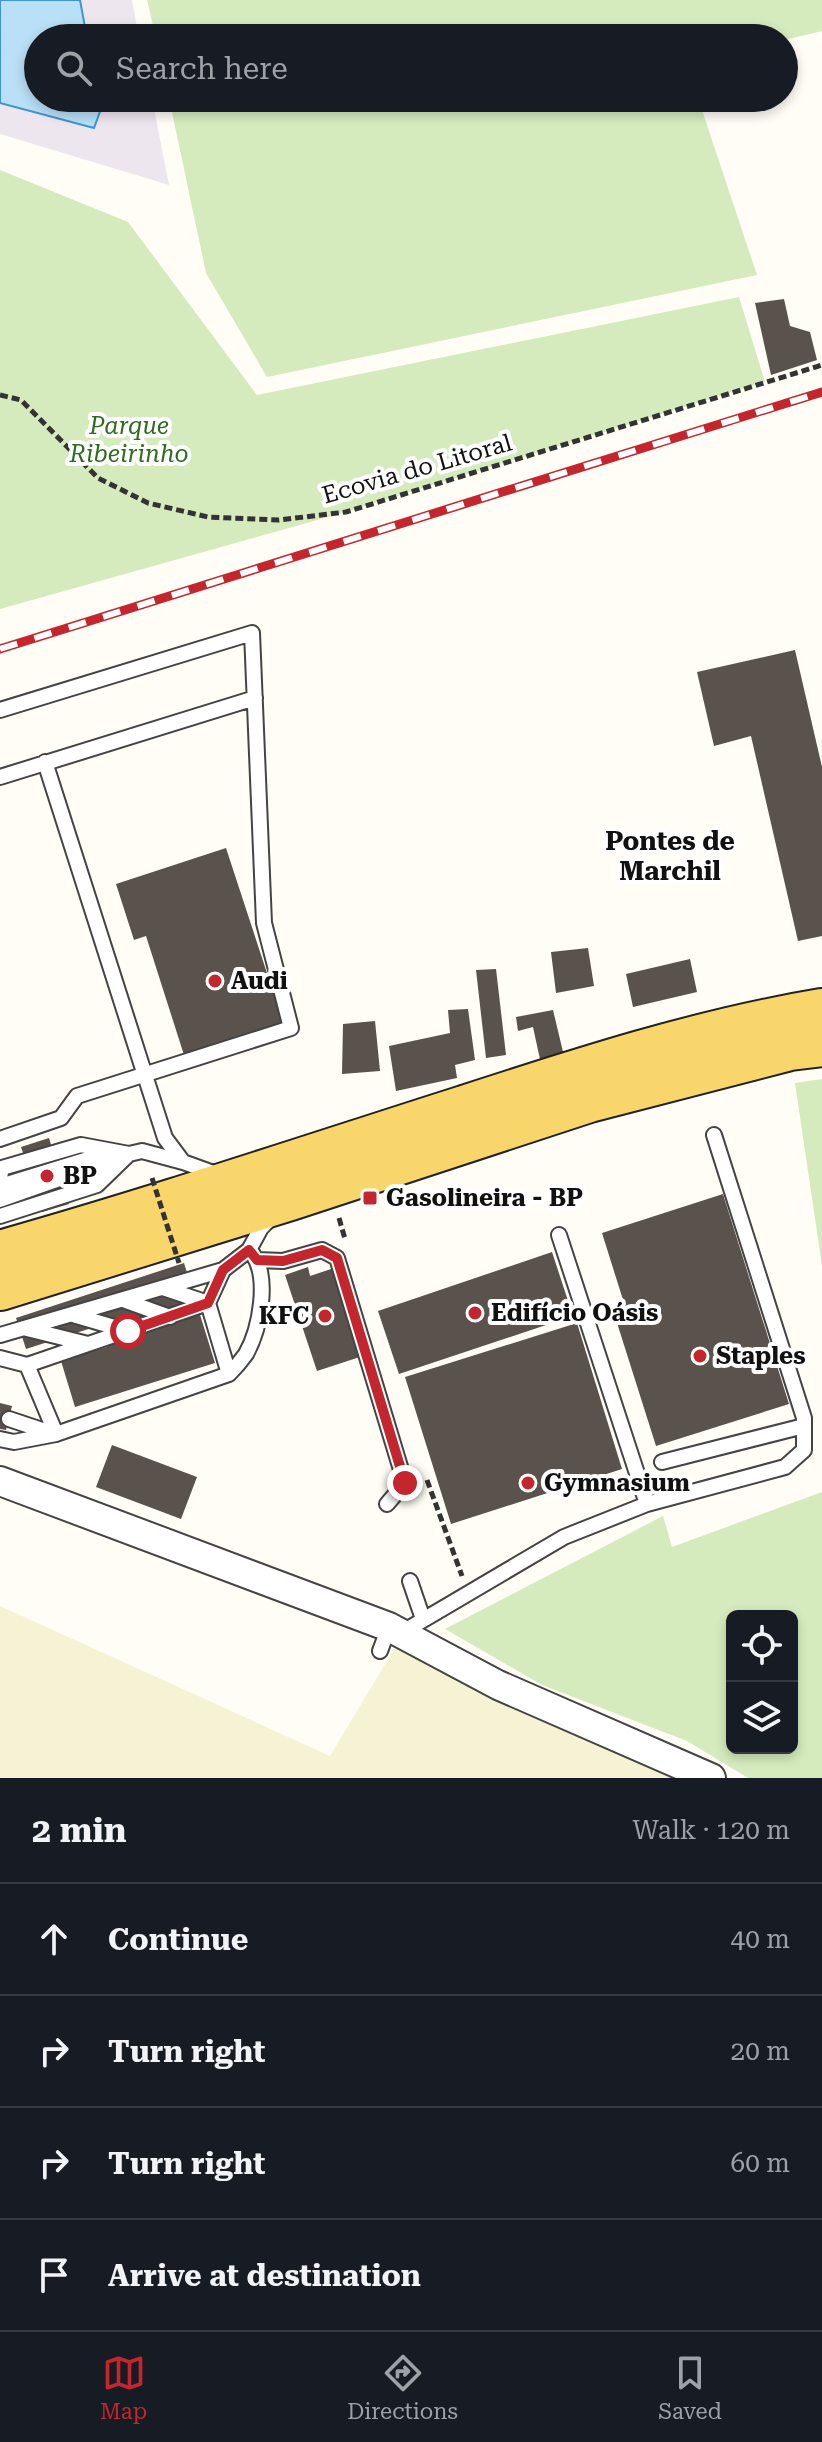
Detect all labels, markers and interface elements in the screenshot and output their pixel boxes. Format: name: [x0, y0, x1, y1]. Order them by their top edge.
search box: [24, 24, 798, 112]
icon: search: [52, 46, 96, 90]
text: Search here: [116, 51, 288, 86]
park label: Parque Ribeirinho: [69, 412, 188, 468]
street label: Ecovia do Litoral: [319, 429, 515, 509]
district label: Pontes de Marchil: [605, 826, 735, 886]
place label: Audi: [231, 967, 288, 995]
marker: Audi: [206, 972, 224, 990]
place label: BP: [63, 1162, 97, 1190]
marker: BP: [38, 1167, 56, 1185]
place label: Gasolineira - BP: [386, 1184, 583, 1212]
marker: Gasolineira - BP: [361, 1189, 379, 1207]
place label: Edifício Oásis: [491, 1299, 659, 1327]
place label: KFC: [259, 1302, 309, 1330]
marker: Edifício Oásis: [466, 1304, 484, 1322]
marker: KFC: [316, 1307, 334, 1325]
route start: [110, 1313, 146, 1349]
place label: Staples: [716, 1342, 806, 1370]
marker: Staples: [691, 1347, 709, 1365]
route end: [387, 1465, 423, 1501]
place label: Gymnasium: [544, 1469, 690, 1497]
marker: Gymnasium: [519, 1474, 537, 1492]
map controls: [726, 1610, 798, 1754]
button: locate: [726, 1610, 798, 1682]
button: layers: [726, 1682, 798, 1754]
text: 2 min: [32, 1810, 127, 1850]
text: Walk · 120 m: [632, 1815, 790, 1845]
icon: ahead: [32, 1917, 76, 1961]
text: Continue: [108, 1922, 248, 1957]
text: 40 m: [731, 1924, 790, 1954]
icon: right: [32, 2029, 76, 2073]
text: Turn right: [108, 2034, 265, 2069]
text: 20 m: [731, 2036, 790, 2066]
icon: right: [32, 2141, 76, 2185]
text: Turn right: [108, 2146, 265, 2181]
text: 60 m: [731, 2148, 790, 2178]
icon: arrive: [32, 2253, 76, 2297]
text: Arrive at destination: [108, 2258, 421, 2293]
tab: Map: [100, 2351, 147, 2424]
tab: Directions: [347, 2351, 458, 2424]
tab: Saved: [658, 2351, 722, 2424]

